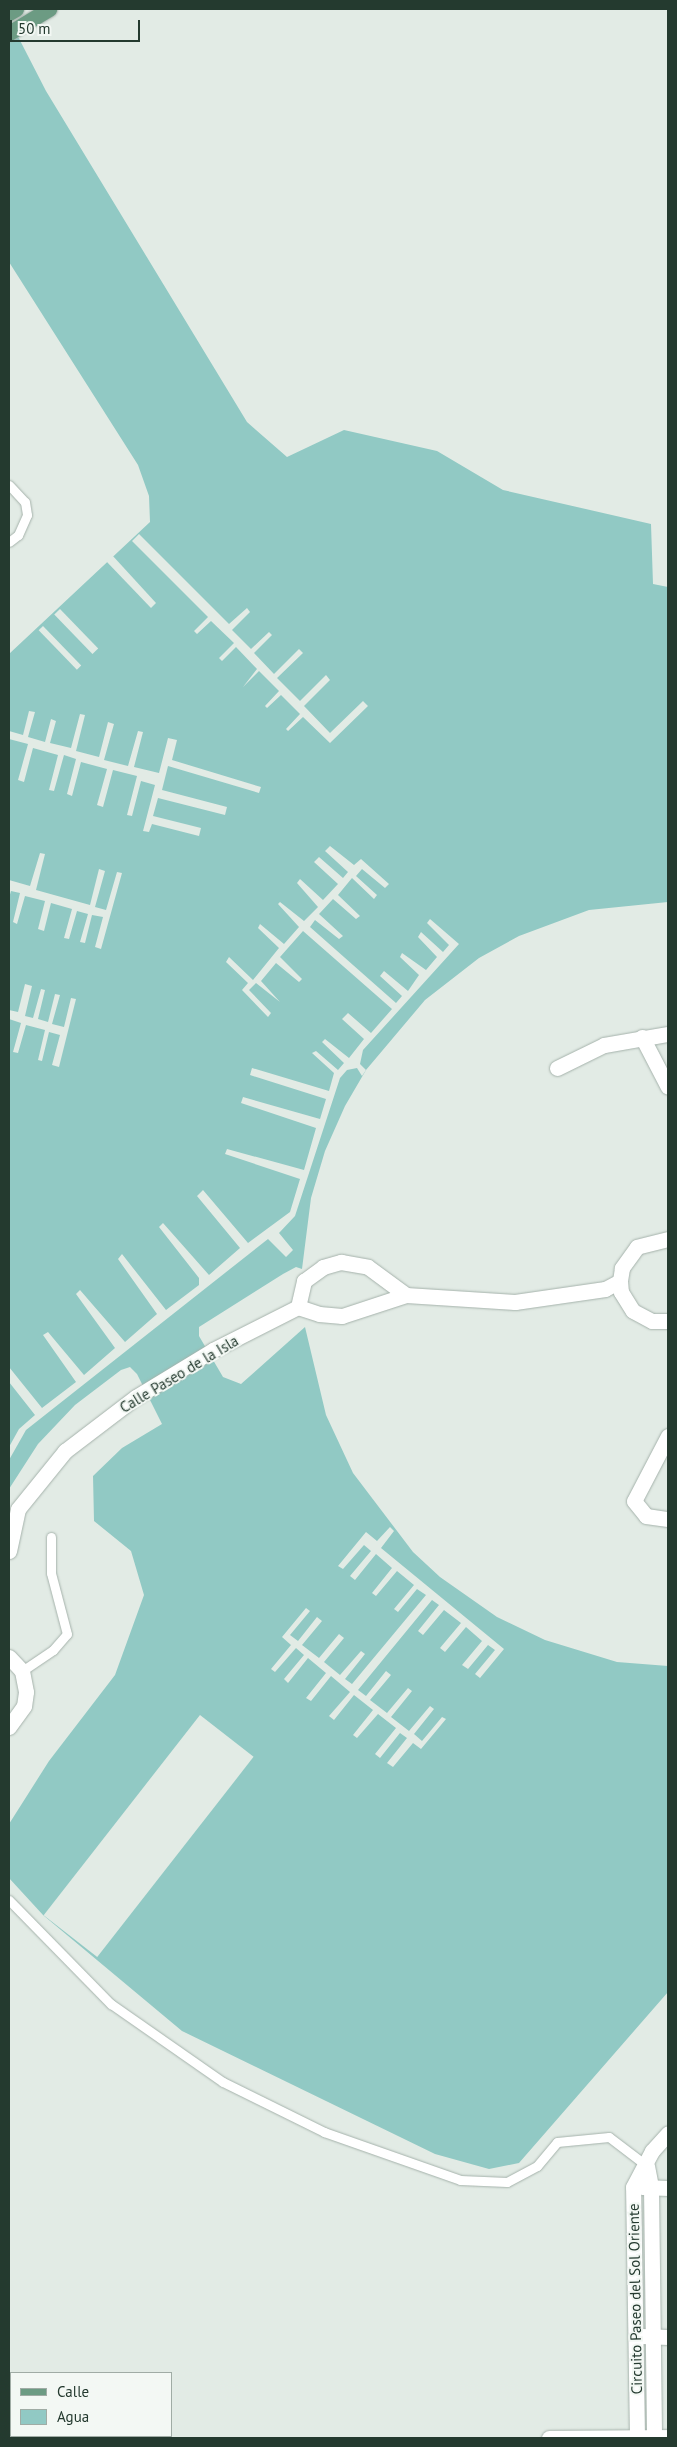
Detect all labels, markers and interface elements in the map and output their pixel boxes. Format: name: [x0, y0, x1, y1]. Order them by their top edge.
scale bar: [12, 10, 142, 42]
text: 50 m: [18, 19, 51, 38]
street label: Calle Paseo de la Isla: [116, 1331, 242, 1417]
street label: Circuito Paseo del Sol Oriente: [624, 2203, 646, 2395]
legend: [10, 2372, 172, 2437]
text: Calle: [57, 2382, 89, 2401]
text: Agua: [57, 2407, 89, 2426]

